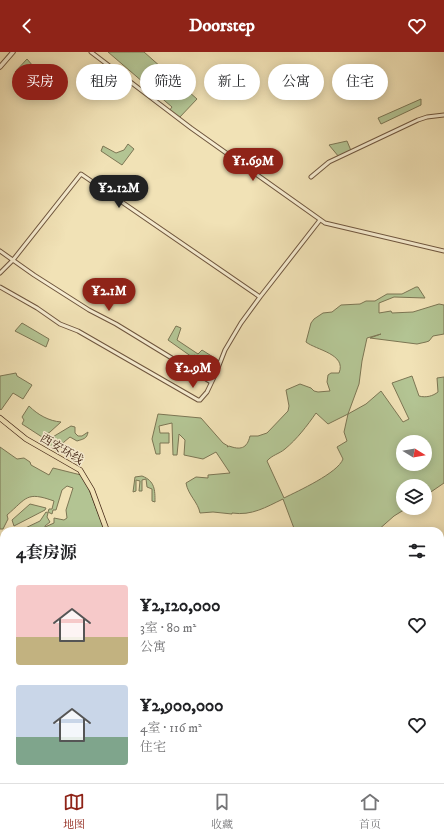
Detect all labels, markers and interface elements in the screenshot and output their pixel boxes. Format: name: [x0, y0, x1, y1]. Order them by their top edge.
icon: back: [16, 15, 38, 37]
text: Doorstep: [189, 15, 255, 37]
icon: heart: [406, 15, 428, 37]
chip: 买房: [12, 64, 68, 100]
chip: 租房: [76, 64, 132, 100]
chip: 筛选: [140, 64, 196, 100]
chip: 新上: [204, 64, 260, 100]
chip: 公寓: [268, 64, 324, 100]
chip: 住宅: [332, 64, 388, 100]
pin: ¥1.69M: [220, 148, 286, 182]
text: ¥1.69M: [232, 153, 274, 169]
pin: ¥2.12M: [86, 175, 152, 209]
text: ¥2.12M: [98, 180, 140, 196]
pin: ¥2.1M: [81, 278, 137, 312]
text: ¥2.1M: [91, 283, 127, 299]
pin: ¥2.9M: [165, 355, 221, 389]
text: ¥2.9M: [175, 360, 211, 376]
street label: 西安环线: [37, 431, 86, 468]
north arrow: [396, 435, 432, 471]
map controls: [396, 435, 432, 515]
button: layers: [396, 479, 432, 515]
icon: filters: [406, 540, 428, 562]
text: 4套房源: [16, 542, 77, 564]
text: ¥2,120,000: [140, 595, 220, 617]
icon: home: [48, 601, 96, 649]
icon: heart: [406, 614, 428, 636]
text: 3室 · 80 m²: [140, 620, 196, 636]
text: 公寓: [140, 639, 166, 655]
text: ¥2,900,000: [140, 695, 223, 717]
icon: home: [48, 701, 96, 749]
icon: heart: [406, 714, 428, 736]
text: 4室 · 116 m²: [140, 720, 202, 736]
text: 住宅: [140, 739, 166, 755]
tab: 地图: [63, 791, 85, 832]
tab: 收藏: [211, 791, 233, 832]
tab: 首页: [359, 791, 381, 832]

